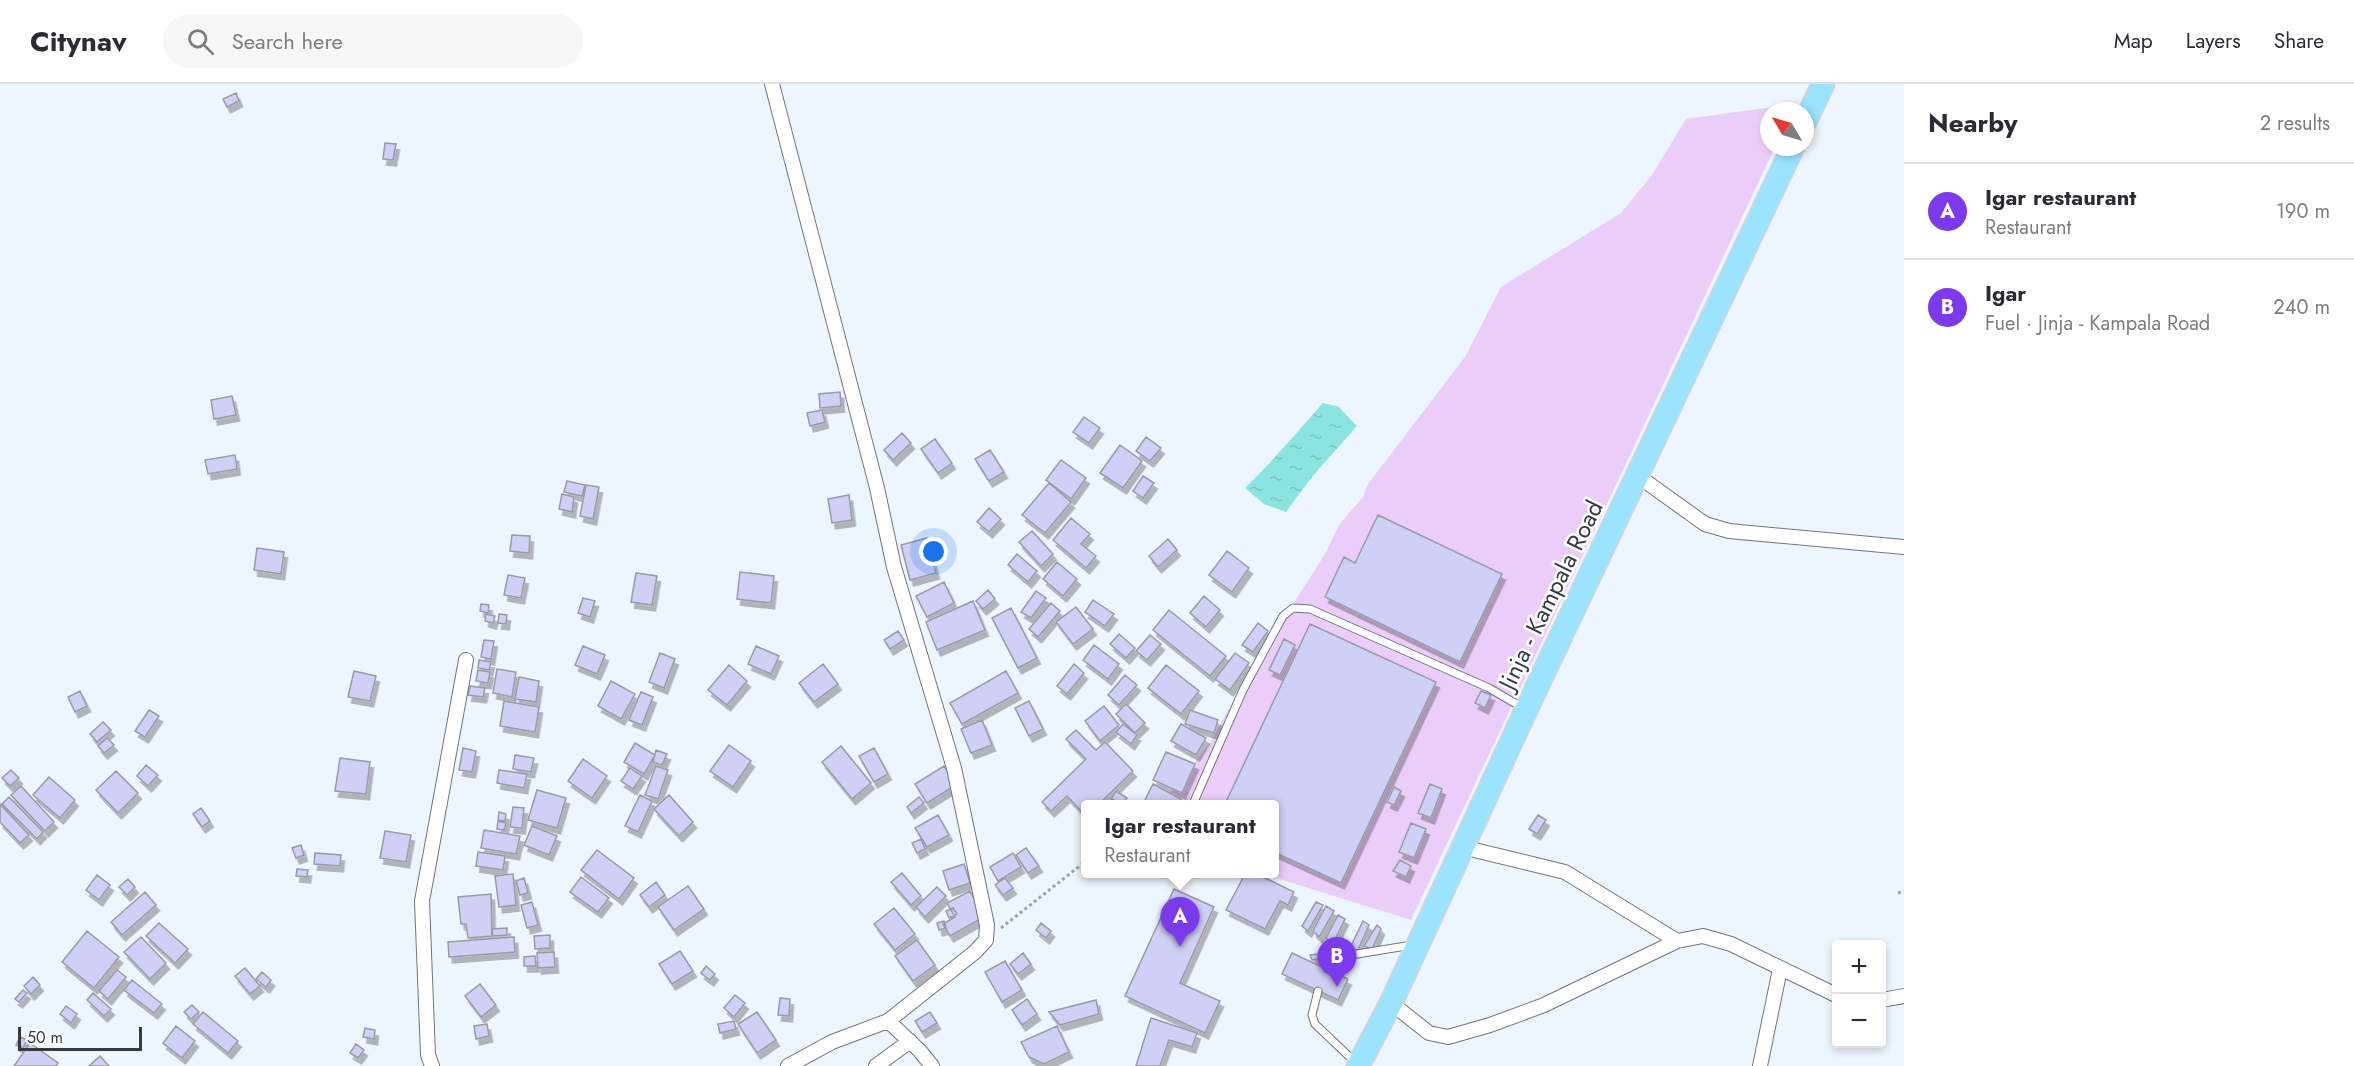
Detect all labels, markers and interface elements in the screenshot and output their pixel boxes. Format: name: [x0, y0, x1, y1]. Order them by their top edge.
search box: [163, 14, 583, 68]
text: Citynav: [30, 21, 127, 62]
icon: search: [184, 25, 217, 58]
text: Search here: [232, 25, 343, 57]
text: Map: [2114, 26, 2153, 56]
text: Layers: [2186, 26, 2241, 56]
text: Share: [2274, 26, 2324, 56]
north arrow: [1760, 102, 1814, 156]
text: Nearby: [1928, 104, 2017, 142]
text: 2 results: [2260, 109, 2330, 138]
text: Igar restaurant: [1985, 181, 2136, 213]
text: A: [1940, 197, 1955, 226]
text: 190 m: [2276, 197, 2330, 226]
text: Restaurant: [1985, 213, 2071, 242]
text: Igar: [1985, 277, 2026, 309]
text: B: [1941, 293, 1954, 322]
text: 240 m: [2273, 293, 2330, 322]
text: Fuel · Jinja - Kampala Road: [1985, 309, 2210, 338]
street label: Jinja - Kampala Road: [1488, 494, 1612, 698]
your location: [919, 537, 948, 566]
popup: [1081, 800, 1279, 878]
text: Igar restaurant: [1104, 809, 1256, 841]
text: Restaurant: [1104, 841, 1191, 870]
pin: A: [1160, 898, 1200, 947]
pin: B: [1318, 938, 1356, 987]
map controls: [1832, 940, 1886, 1048]
button: +: [1832, 940, 1886, 994]
button: −: [1832, 994, 1886, 1048]
scale bar: [18, 1024, 142, 1052]
text: 50 m: [27, 1026, 63, 1049]

